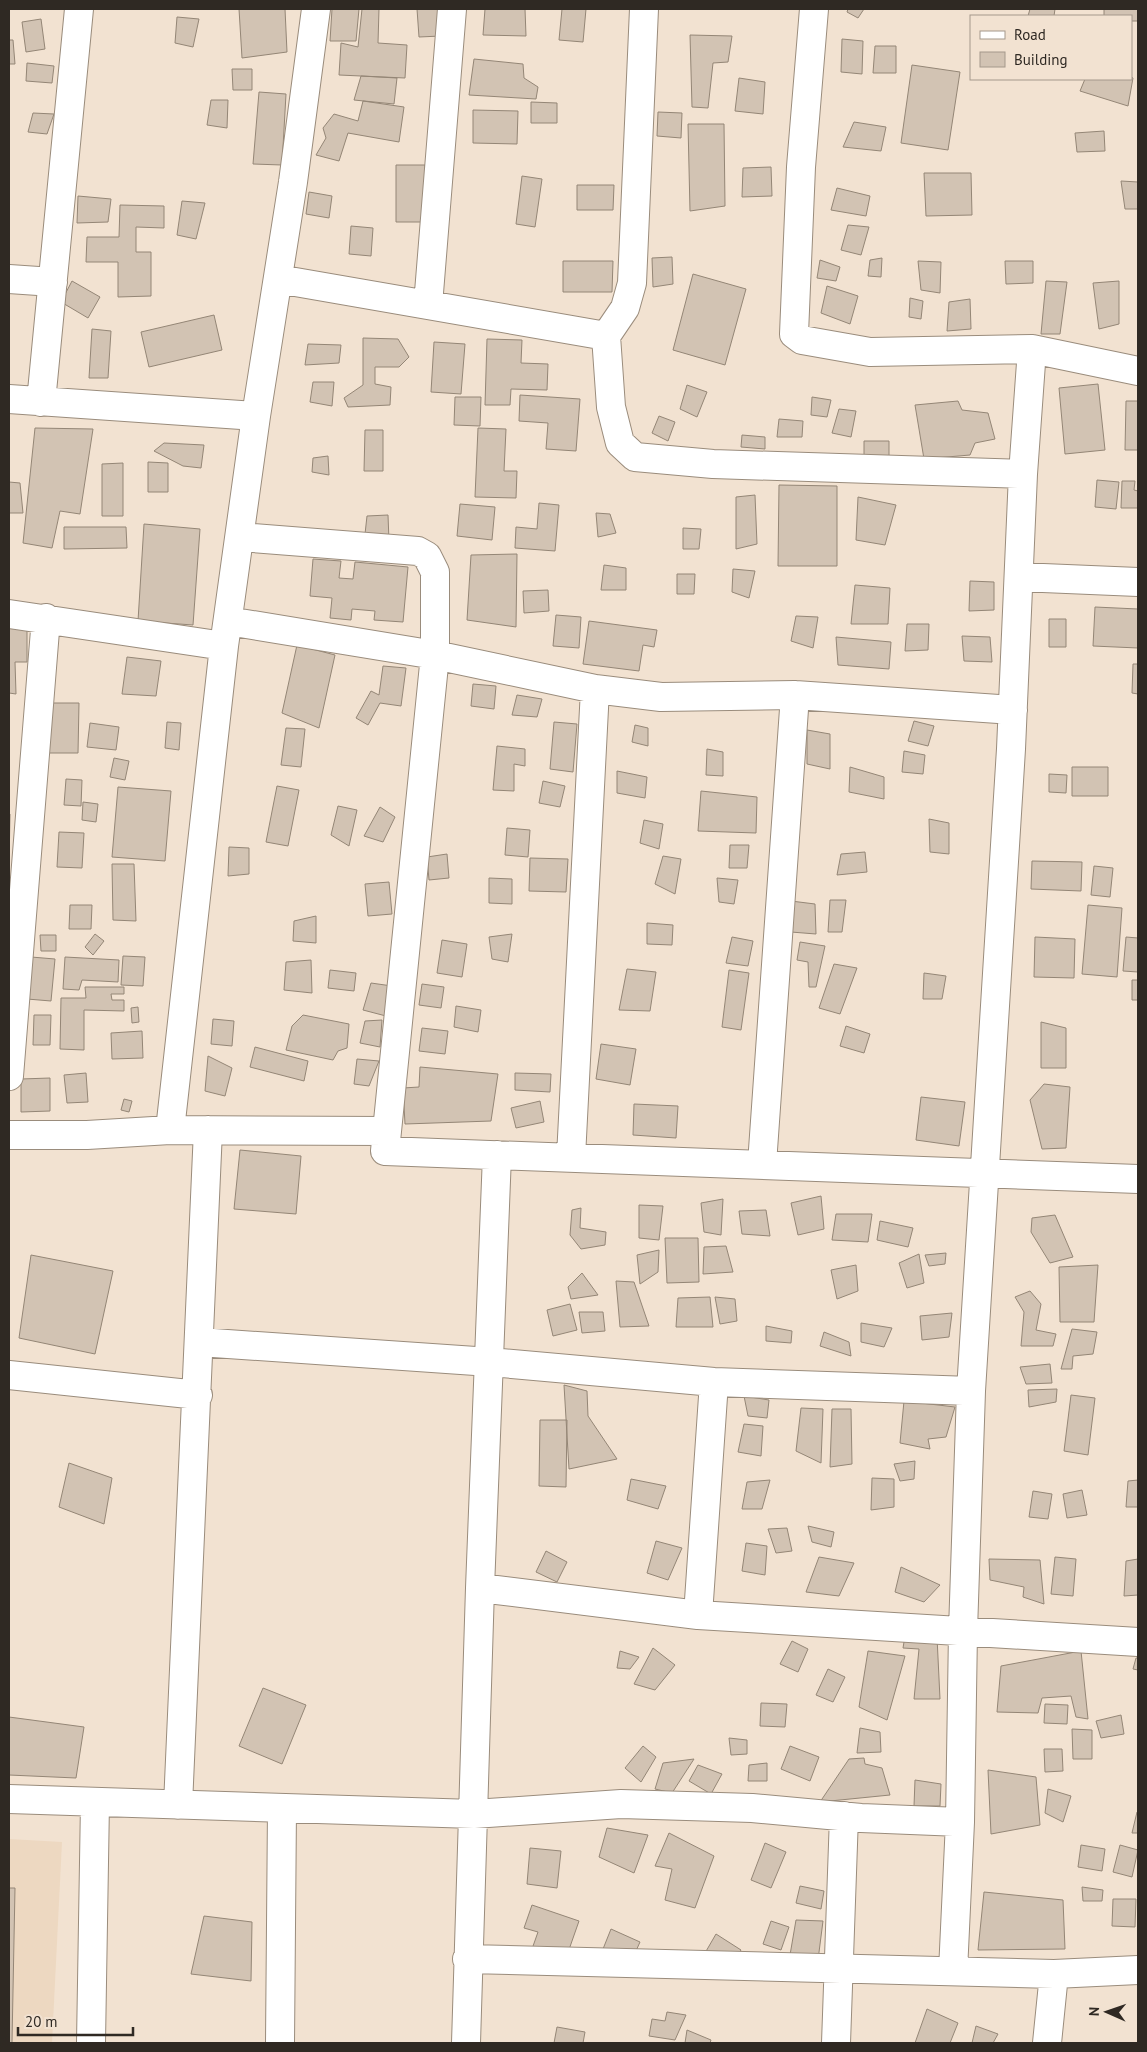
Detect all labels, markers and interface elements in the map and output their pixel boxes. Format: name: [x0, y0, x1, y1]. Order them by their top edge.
legend: [970, 15, 1132, 80]
text: Road: [1014, 25, 1046, 44]
text: Building: [1014, 50, 1068, 69]
north arrow: [1082, 1987, 1132, 2037]
scale bar: [18, 2004, 132, 2036]
text: N: [1085, 2007, 1103, 2016]
text: 20 m: [25, 2012, 58, 2031]

